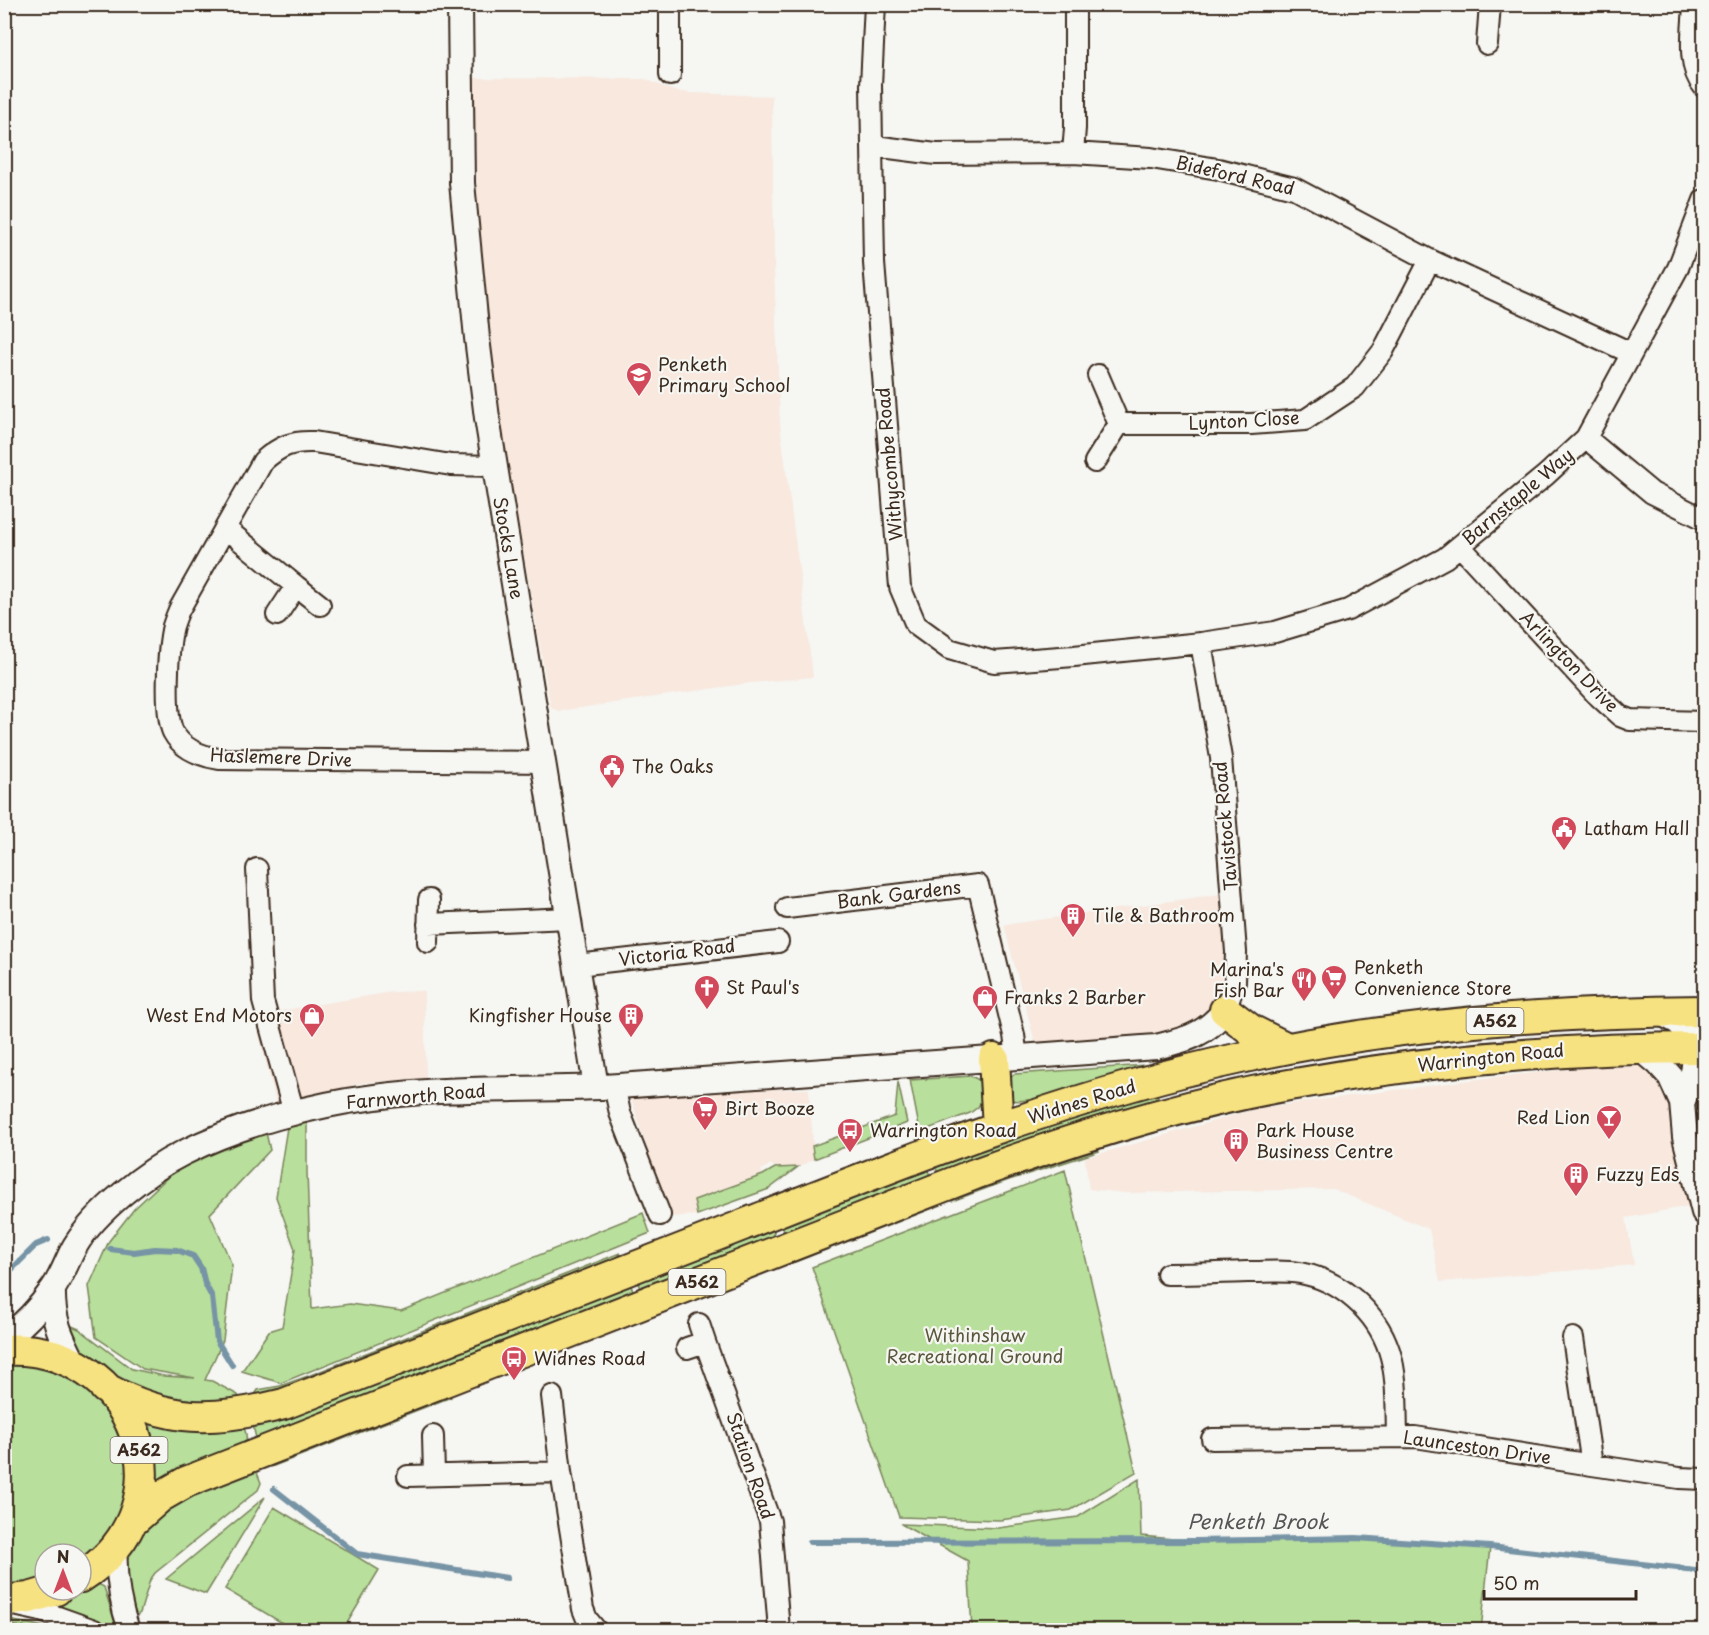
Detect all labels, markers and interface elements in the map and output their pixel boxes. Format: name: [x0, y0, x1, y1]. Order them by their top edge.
street label: Bideford Road: [1173, 148, 1297, 201]
place label: Penketh Primary School: [658, 350, 790, 398]
school or university icon: Penketh Primary School: [624, 360, 654, 398]
street label: Withycombe Road: [868, 386, 909, 542]
street label: Lynton Close: [1188, 403, 1300, 436]
street label: Barnstaple Way: [1455, 441, 1579, 551]
street label: Stocks Lane: [487, 494, 532, 601]
street label: Arlington Drive: [1514, 604, 1626, 718]
street label: Haslemere Drive: [210, 741, 353, 772]
public building icon: The Oaks: [597, 752, 627, 790]
place label: The Oaks: [632, 752, 713, 779]
street label: Tavistock Road: [1205, 760, 1244, 892]
public building icon: Latham Hall: [1549, 814, 1579, 852]
place label: Latham Hall: [1584, 814, 1689, 841]
street label: Bank Gardens: [835, 873, 962, 915]
building icon: Tile & Bathroom: [1058, 901, 1088, 939]
place label: Tile & Bathroom: [1092, 901, 1235, 928]
street label: Victoria Road: [617, 931, 737, 972]
place label: Penketh Convenience Store: [1354, 953, 1511, 1001]
place label: Marina's Fish Bar: [1210, 955, 1285, 1003]
supermarket icon: Penketh Convenience Store: [1319, 963, 1349, 1001]
restaurant icon: Marina's Fish Bar: [1289, 965, 1319, 1003]
church icon: St Paul's: [692, 973, 722, 1011]
place label: St Paul's: [726, 973, 800, 1000]
shop icon: Franks 2 Barber: [970, 983, 1000, 1021]
place label: Franks 2 Barber: [1004, 983, 1146, 1010]
place label: West End Motors: [146, 1001, 292, 1028]
shop icon: West End Motors: [297, 1001, 327, 1039]
place label: Kingfisher House: [469, 1001, 612, 1028]
building icon: Kingfisher House: [616, 1001, 646, 1039]
road number: A562: [1466, 1008, 1524, 1034]
street label: Warrington Road: [1416, 1035, 1565, 1078]
street label: Widnes Road: [1024, 1071, 1139, 1130]
street label: Farnworth Road: [345, 1076, 487, 1115]
supermarket icon: Birt Booze: [690, 1094, 720, 1132]
place label: Birt Booze: [724, 1094, 815, 1121]
place label: Red Lion: [1517, 1103, 1590, 1130]
bar icon: Red Lion: [1594, 1103, 1624, 1141]
bus stop icon: Warrington Road: [835, 1116, 865, 1154]
place label: Warrington Road: [870, 1116, 1017, 1143]
place label: Park House Business Centre: [1256, 1116, 1393, 1164]
building icon: Park House Business Centre: [1221, 1126, 1251, 1164]
building icon: Fuzzy Eds: [1561, 1160, 1591, 1198]
place label: Fuzzy Eds: [1596, 1160, 1679, 1187]
road number: A562: [668, 1269, 726, 1295]
park label: Withinshaw Recreational Ground: [887, 1321, 1063, 1369]
bus stop icon: Widnes Road: [499, 1344, 529, 1382]
place label: Widnes Road: [534, 1344, 646, 1371]
street label: Station Road: [720, 1408, 782, 1523]
street label: Launceston Drive: [1402, 1423, 1553, 1470]
road number: A562: [110, 1437, 168, 1463]
water label: Penketh Brook: [1187, 1506, 1330, 1536]
north arrow: [33, 1542, 93, 1602]
text: N: [57, 1544, 69, 1568]
scale bar: [1484, 1563, 1636, 1601]
text: 50 m: [1493, 1569, 1540, 1596]

